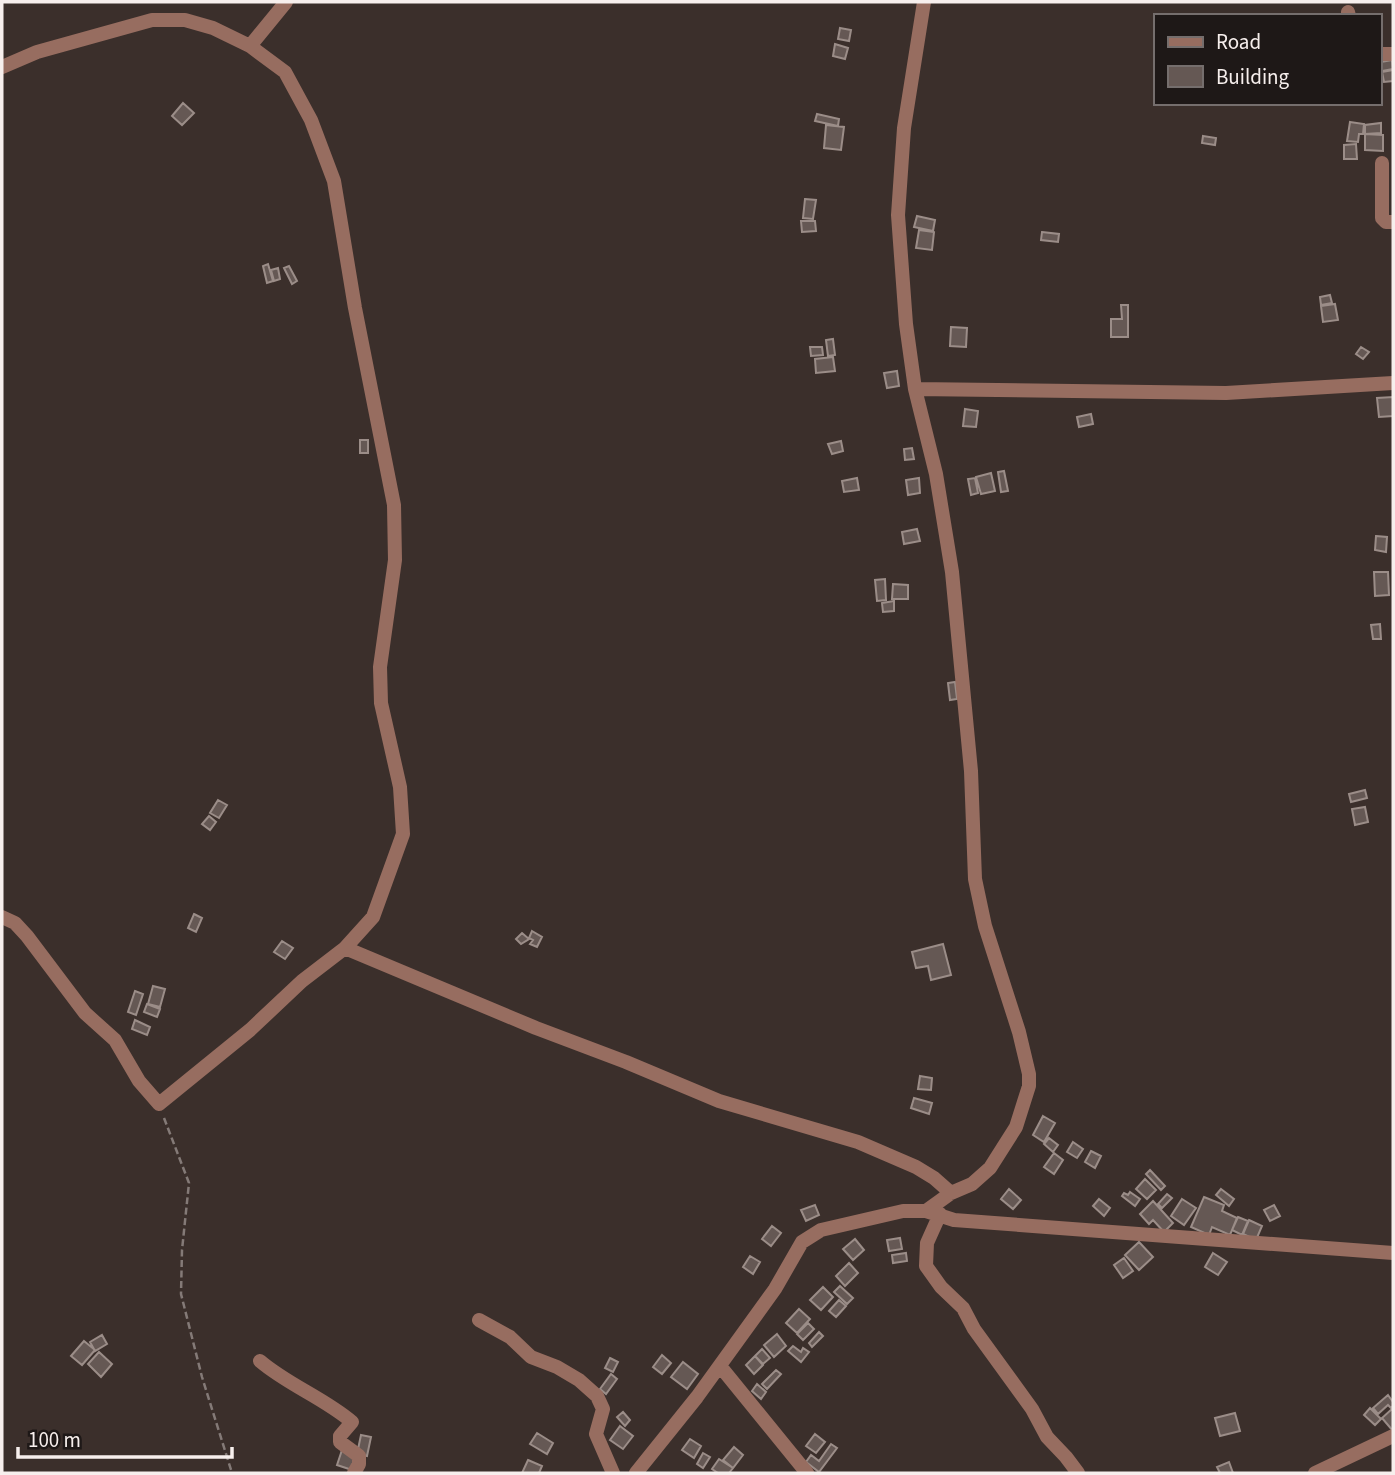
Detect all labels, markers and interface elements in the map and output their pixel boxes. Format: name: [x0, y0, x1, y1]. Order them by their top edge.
legend: [1154, 14, 1381, 105]
text: Road: [1216, 27, 1261, 57]
text: Building: [1216, 62, 1290, 92]
scale bar: [18, 1416, 231, 1460]
text: 100 m: [28, 1425, 81, 1455]

